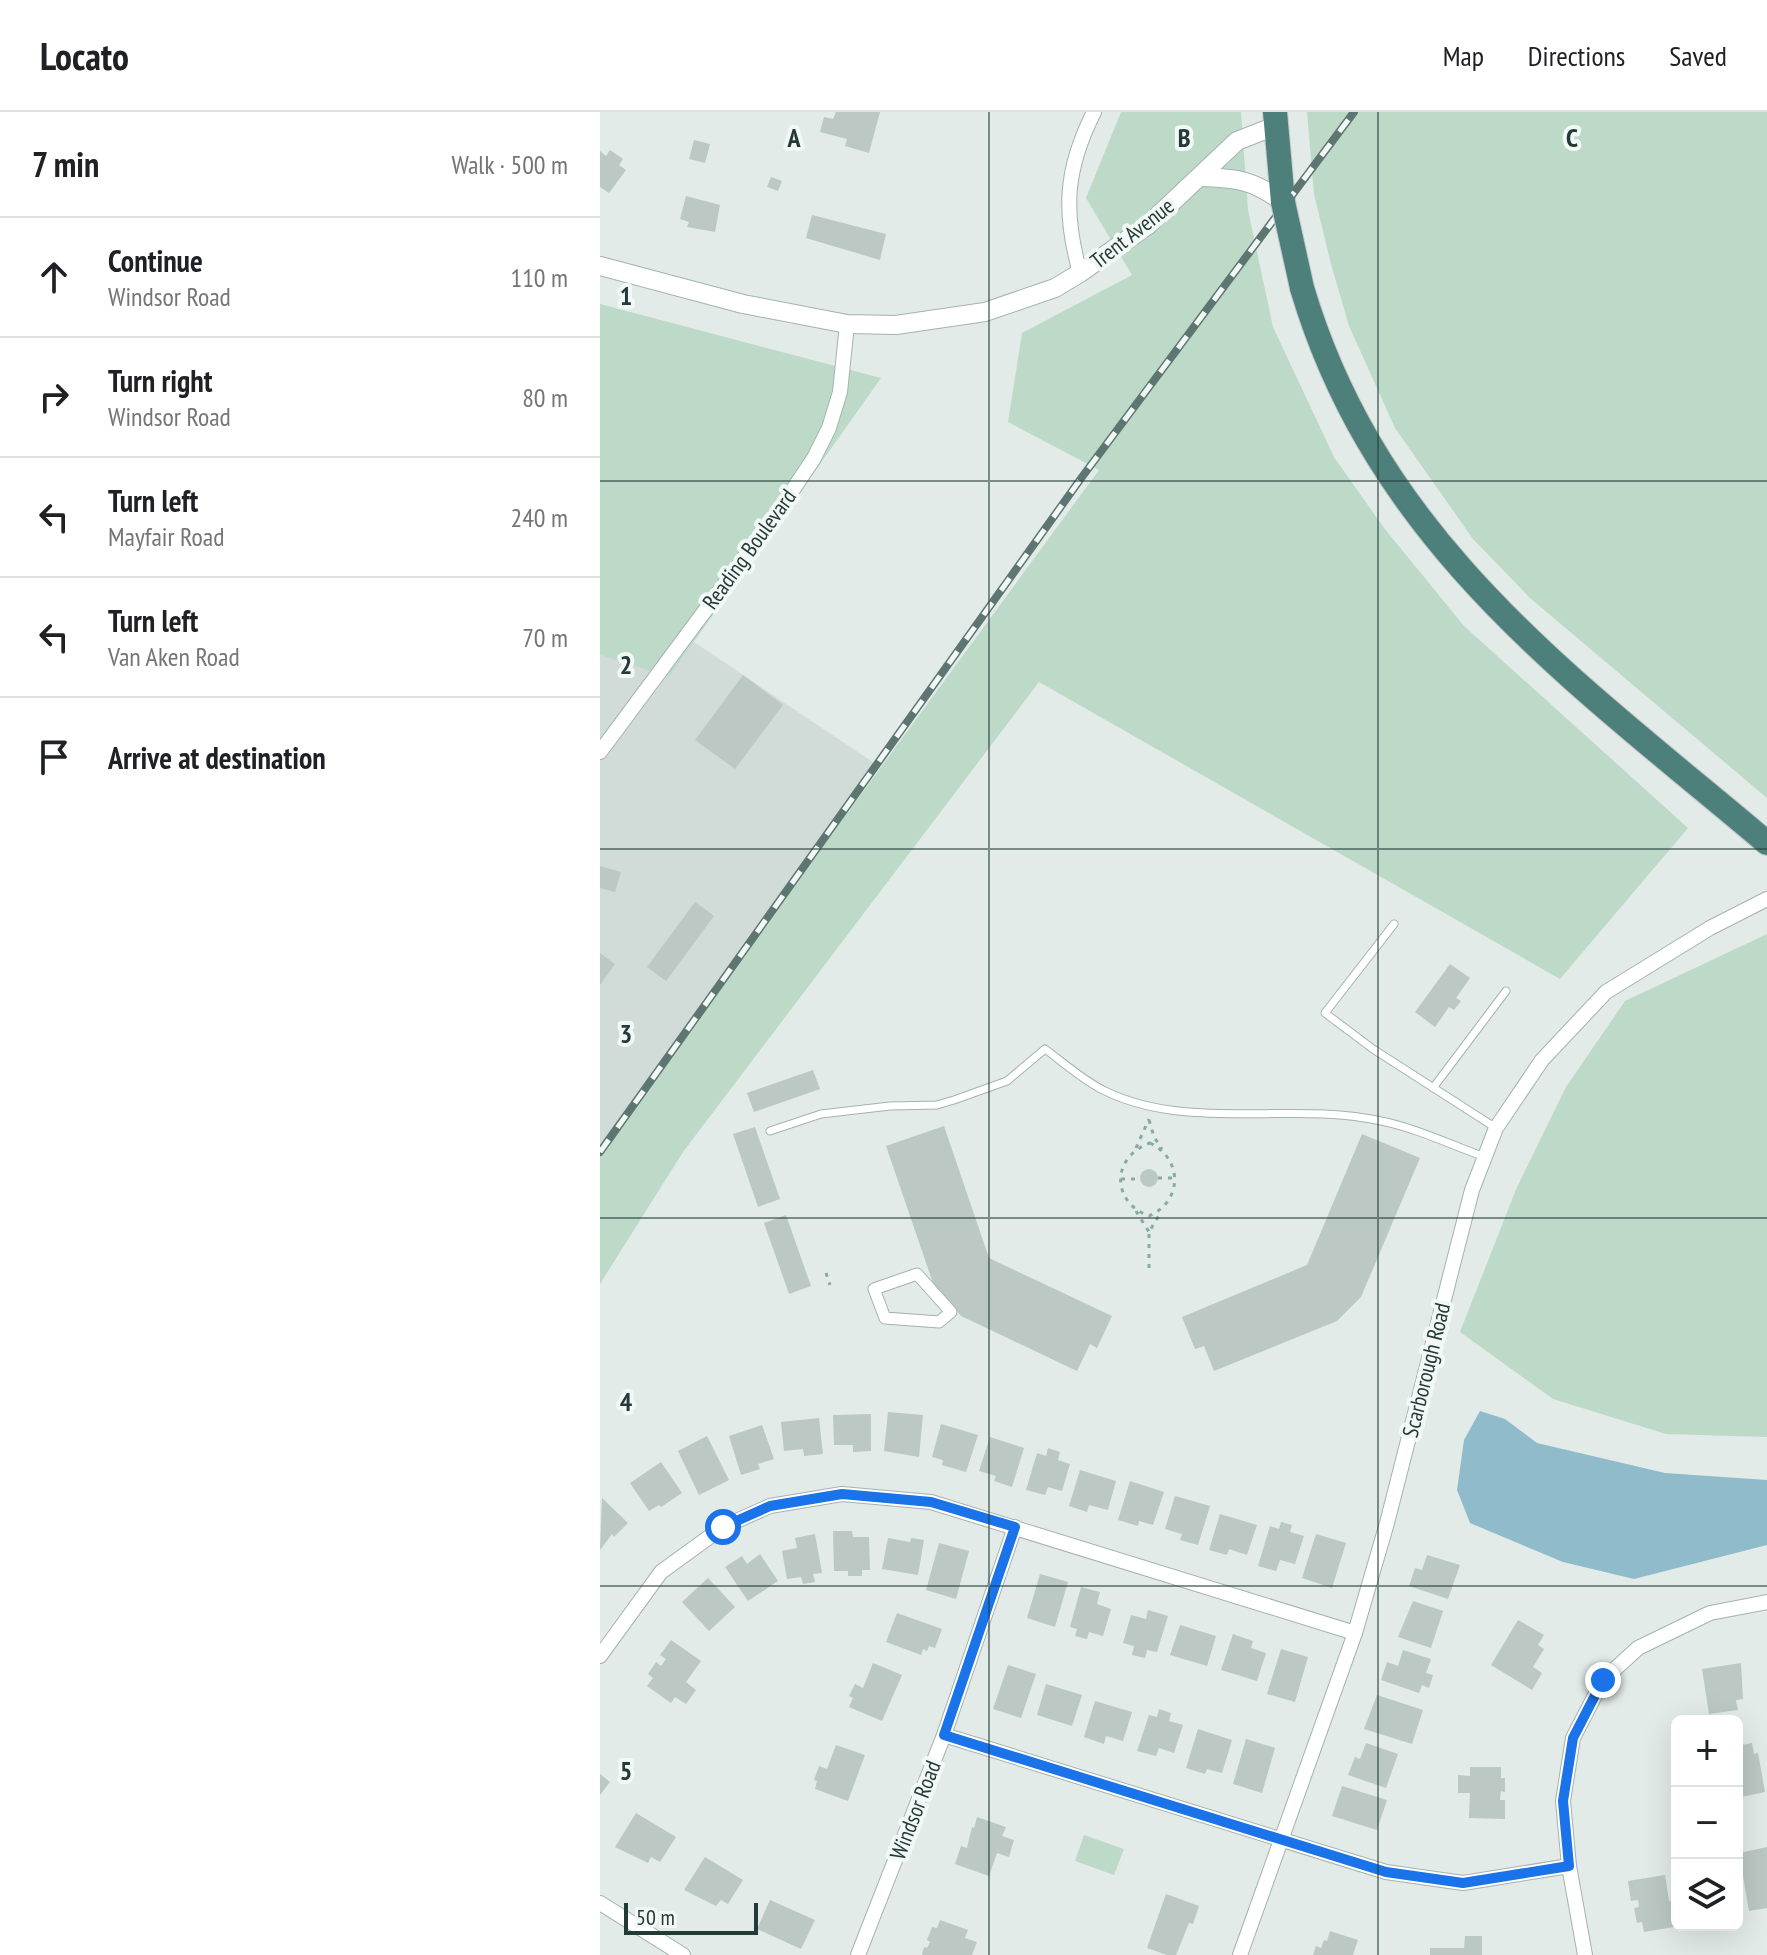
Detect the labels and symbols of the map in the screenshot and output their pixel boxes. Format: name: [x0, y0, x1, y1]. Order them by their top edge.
text: A: [786, 121, 801, 154]
text: B: [1178, 121, 1191, 154]
text: C: [1566, 121, 1578, 154]
street label: Trent Avenue: [1085, 192, 1179, 274]
text: 1: [620, 279, 632, 312]
street label: Reading Boulevard: [696, 483, 802, 615]
text: 2: [620, 648, 632, 681]
text: 3: [620, 1017, 632, 1050]
street label: Scarborough Road: [1396, 1300, 1456, 1440]
text: 4: [620, 1385, 633, 1418]
route start: [705, 1509, 741, 1545]
route end: [1585, 1662, 1621, 1698]
text: 5: [620, 1754, 632, 1787]
street label: Windsor Road: [883, 1756, 947, 1864]
scale bar: [624, 1899, 758, 1935]

